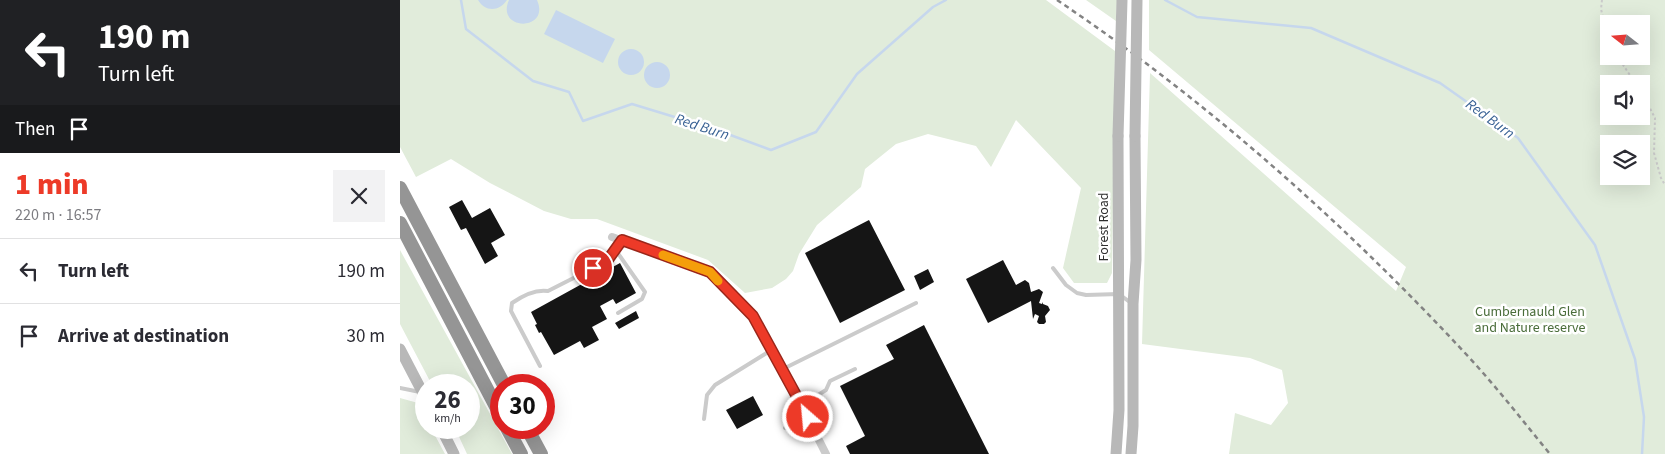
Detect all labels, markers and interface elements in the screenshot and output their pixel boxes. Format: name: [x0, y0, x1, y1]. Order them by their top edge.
text: 190 m: [98, 12, 190, 62]
north arrow: [1600, 15, 1650, 65]
map controls: [1600, 15, 1650, 185]
icon: left: [15, 20, 80, 85]
text: Turn left: [98, 58, 174, 90]
button: sound: [1600, 75, 1650, 125]
water label: Red Burn: [1461, 94, 1519, 144]
water label: Red Burn: [672, 108, 732, 146]
icon: arrive: [65, 115, 93, 143]
text: Then: [15, 116, 55, 143]
button: layers: [1600, 135, 1650, 185]
text: 1 min: [15, 163, 89, 206]
button: close: [333, 170, 385, 222]
street label: Forest Road: [1094, 192, 1114, 262]
text: 220 m · 16:57: [15, 204, 102, 226]
pin: [572, 247, 614, 289]
icon: arrive: [579, 254, 607, 282]
icon: left: [15, 257, 43, 285]
text: Turn left: [58, 258, 129, 285]
text: 190 m: [337, 258, 385, 285]
park label: Cumbernauld Glen and Nature reserve: [1474, 302, 1586, 338]
icon: arrive: [15, 322, 43, 350]
text: Arrive at destination: [58, 323, 229, 350]
text: 30 m: [347, 323, 385, 350]
speed limit sign: 30: [490, 374, 555, 439]
text: 26: [434, 382, 461, 418]
position arrow: [781, 390, 833, 442]
text: km/h: [434, 410, 461, 427]

